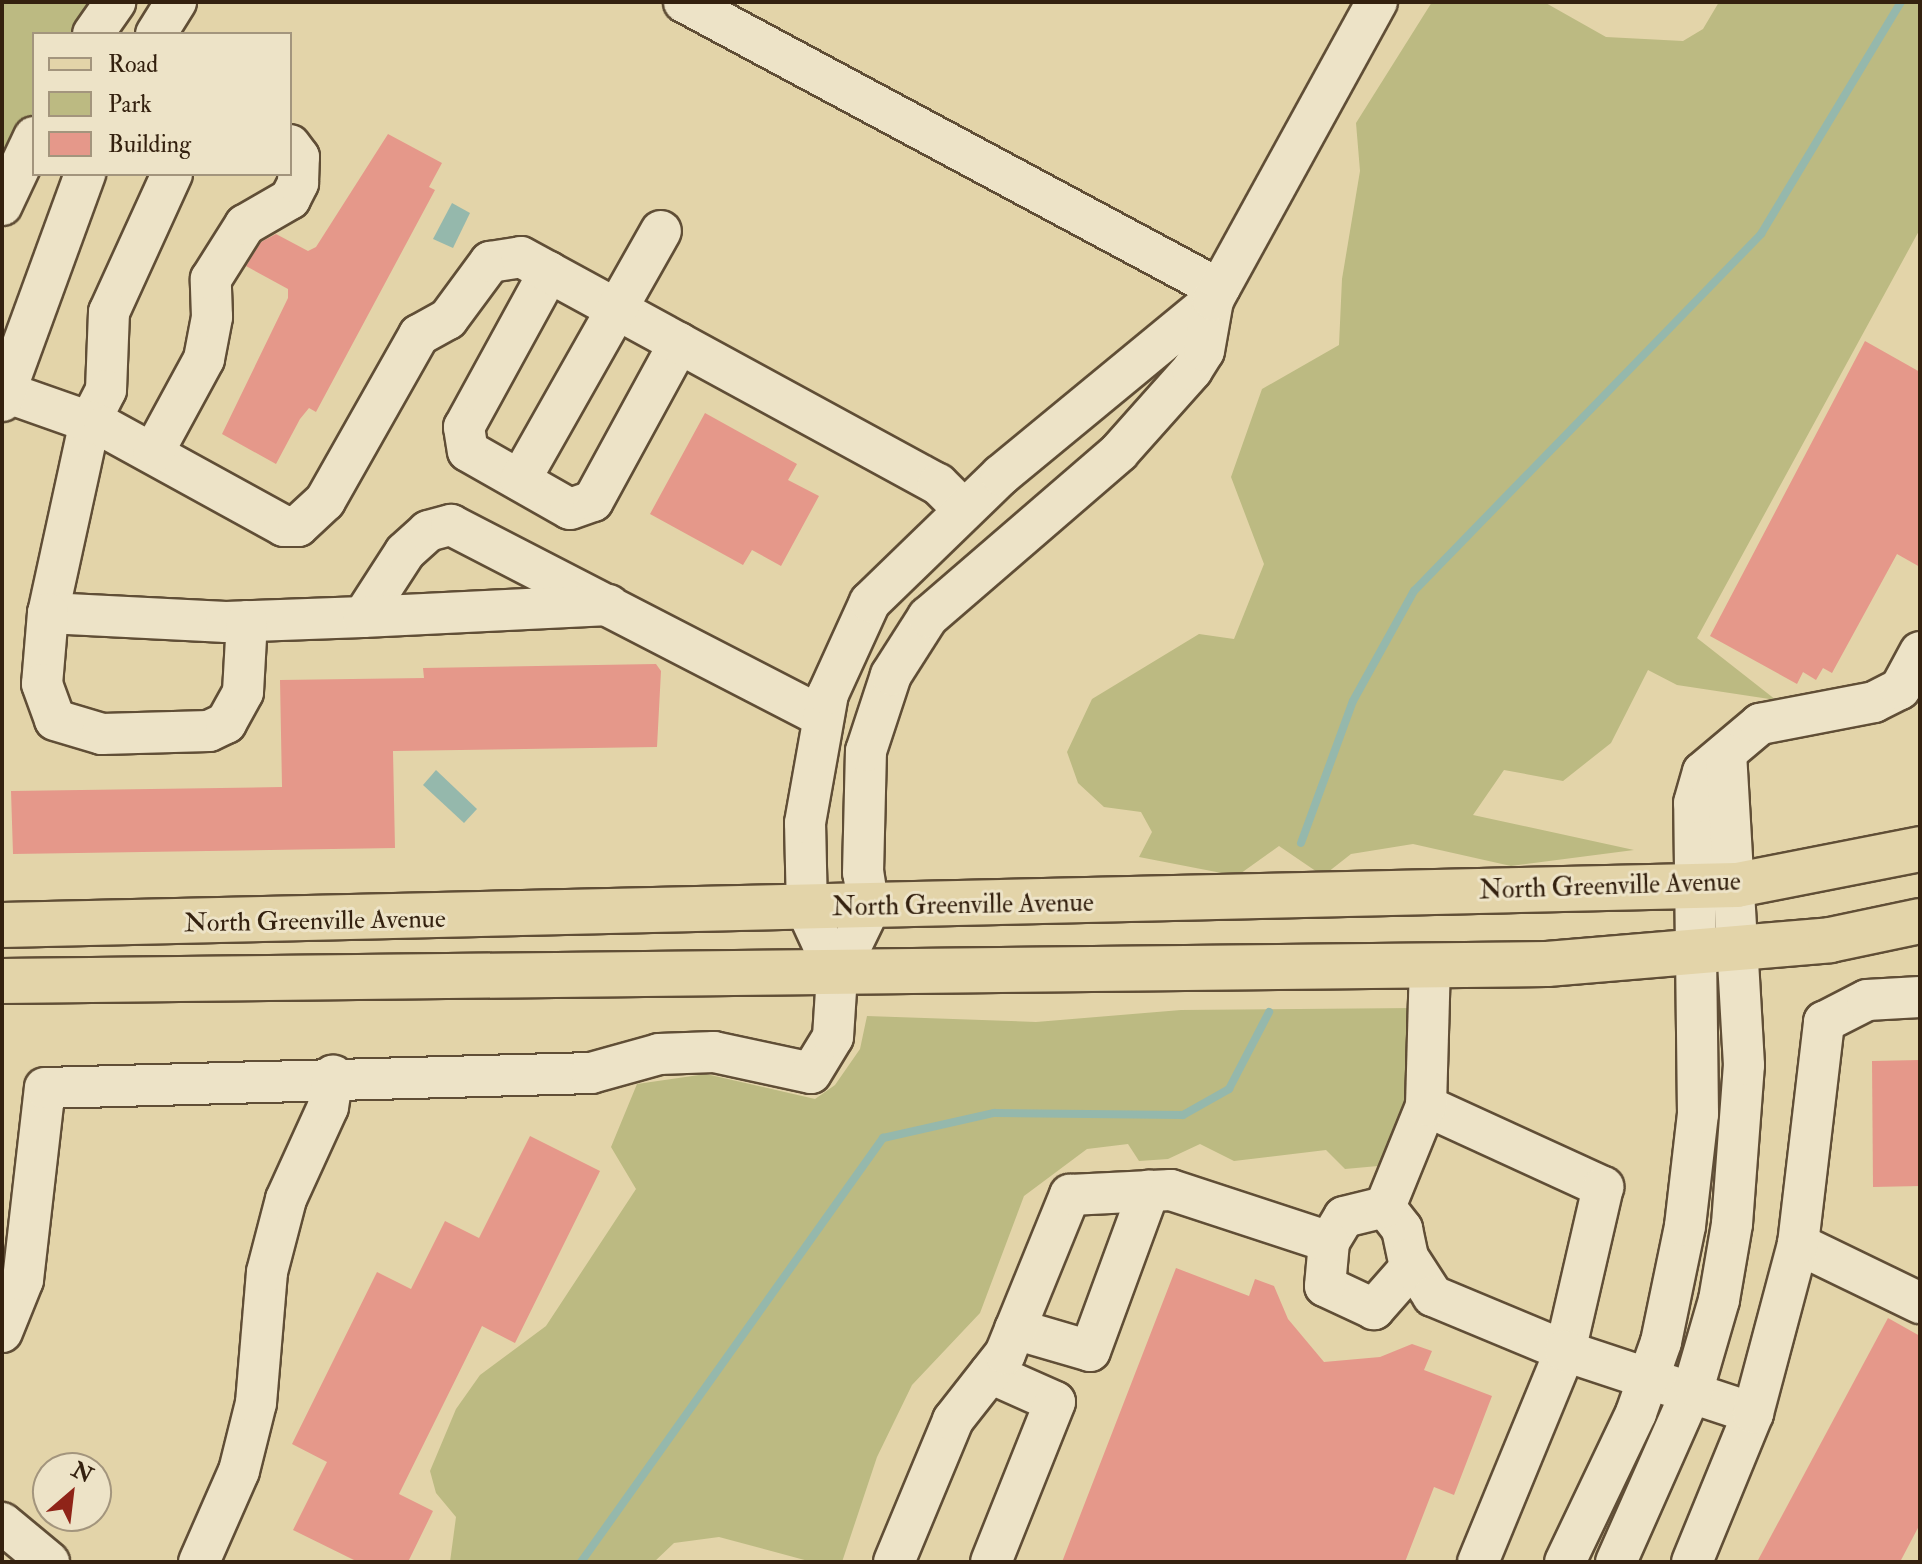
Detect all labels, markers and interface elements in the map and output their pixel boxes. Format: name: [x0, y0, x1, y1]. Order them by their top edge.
legend: [32, 32, 292, 176]
text: Road: [108, 49, 158, 80]
text: Park: [108, 89, 152, 120]
text: Building: [108, 129, 191, 160]
street label: North Greenville Avenue: [1479, 867, 1741, 907]
street label: North Greenville Avenue: [832, 888, 1094, 924]
street label: North Greenville Avenue: [184, 904, 446, 940]
north arrow: [32, 1452, 112, 1532]
text: N: [67, 1456, 98, 1490]

